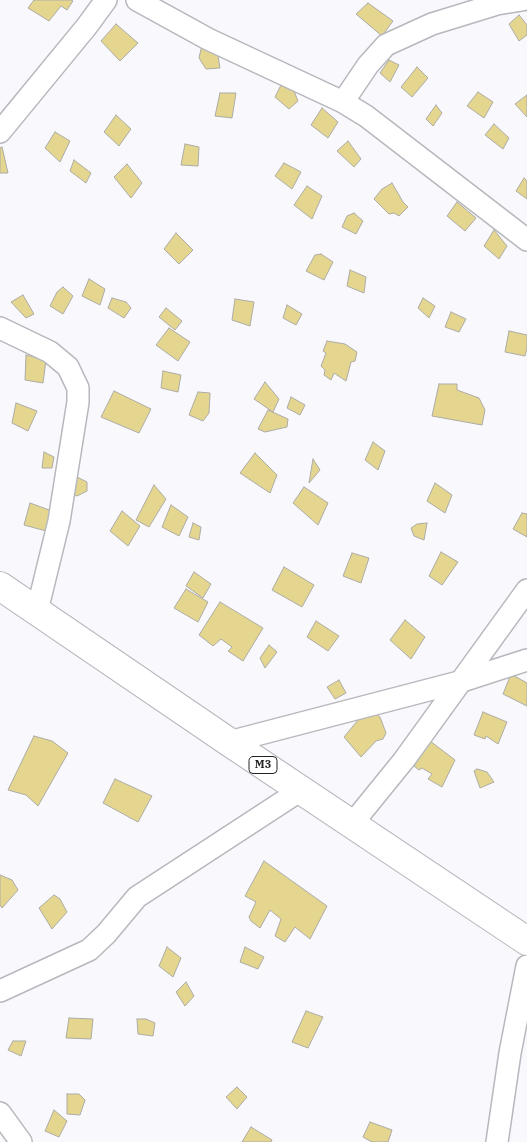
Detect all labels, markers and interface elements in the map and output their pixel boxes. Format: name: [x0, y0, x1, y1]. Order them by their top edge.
road number: M3: [249, 756, 277, 774]

